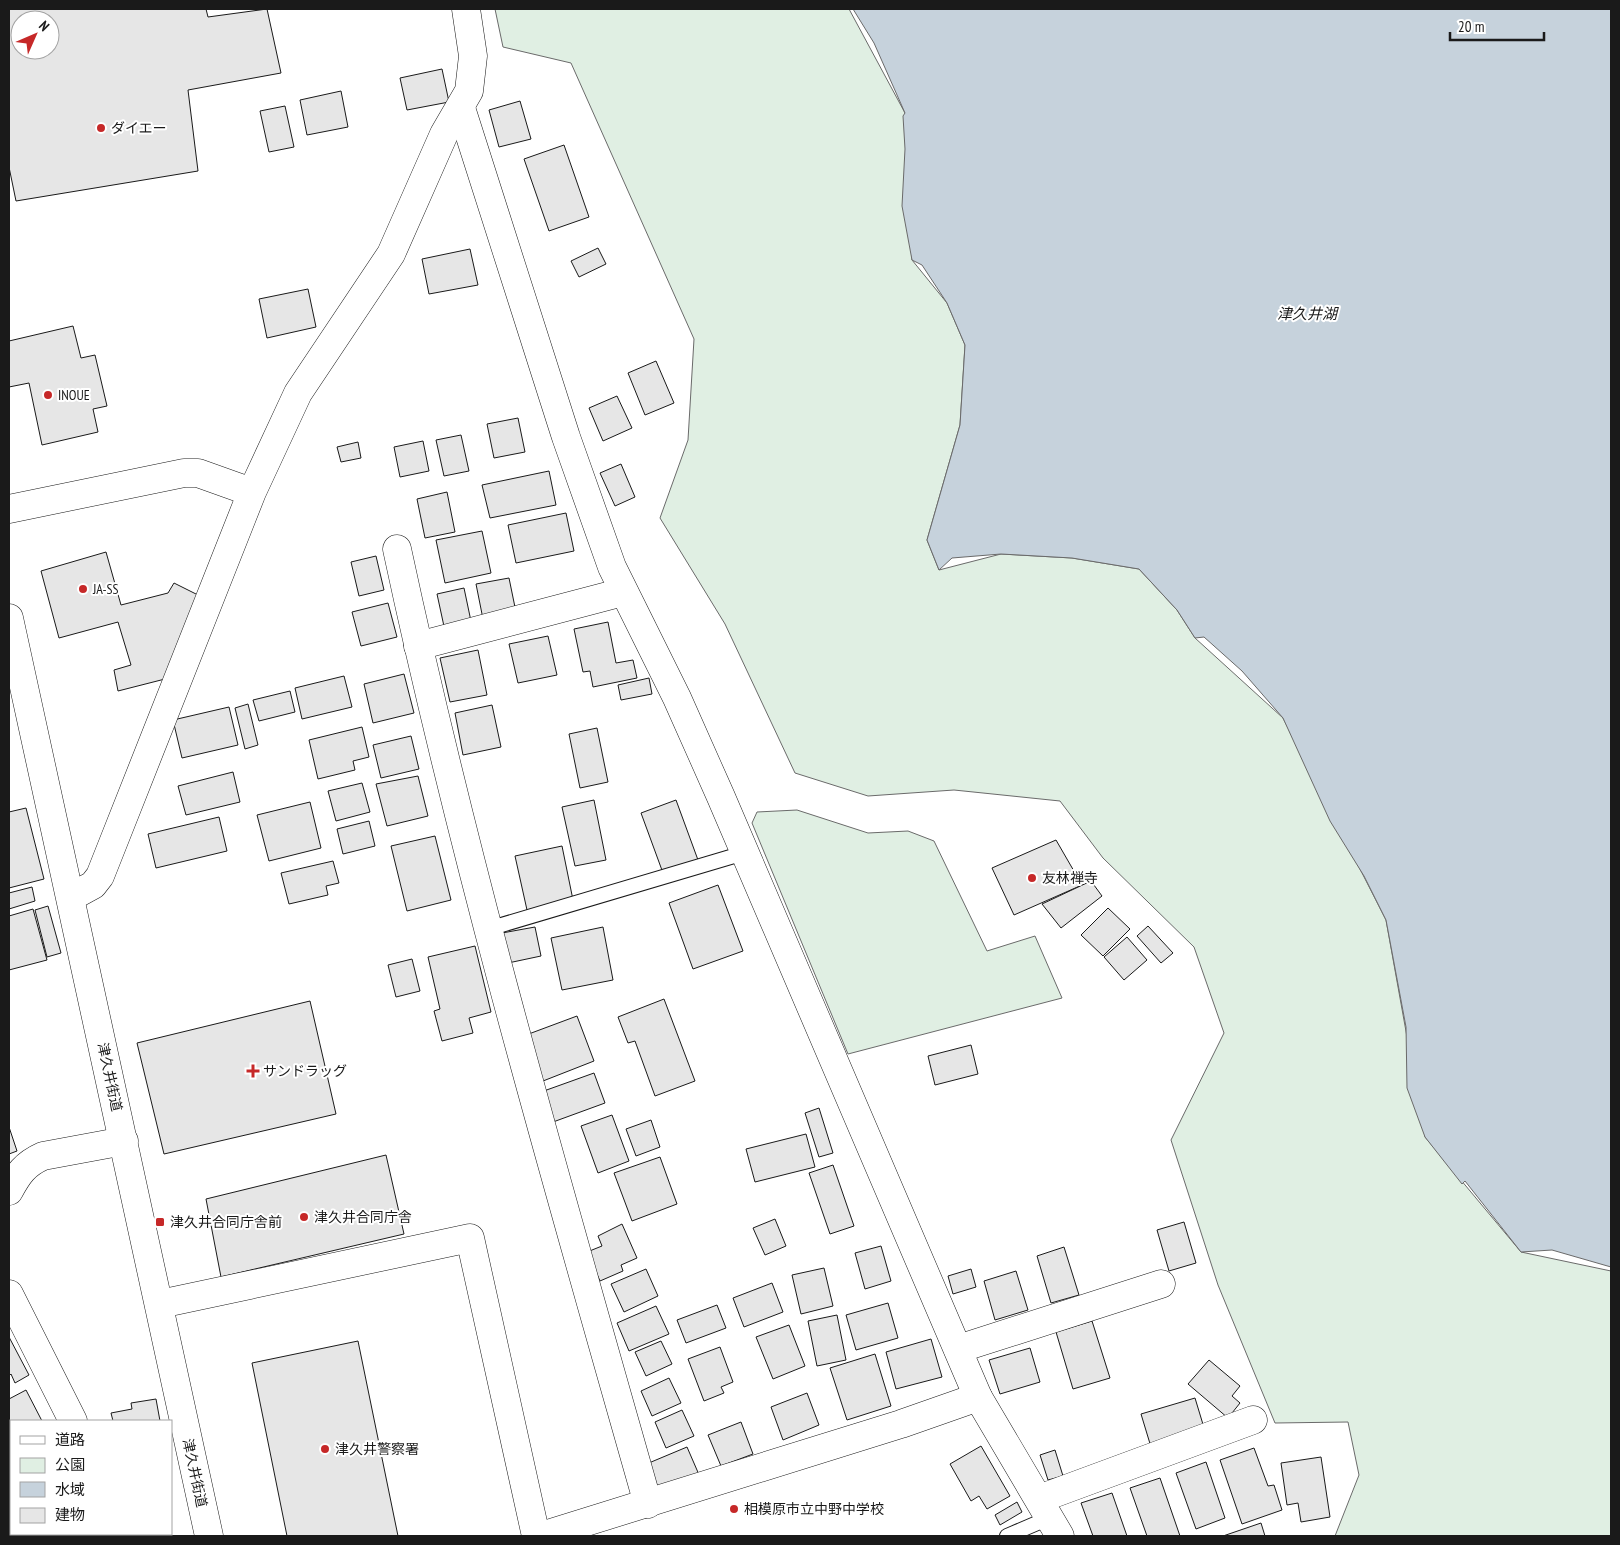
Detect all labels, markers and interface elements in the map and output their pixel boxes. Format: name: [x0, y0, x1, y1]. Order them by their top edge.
north arrow: [10, 10, 60, 60]
scale bar: [1450, 10, 1544, 42]
text: N: [35, 17, 53, 35]
text: 20 m: [1458, 17, 1484, 36]
place label: ダイエー: [111, 119, 167, 137]
marker: ダイエー: [95, 122, 107, 134]
water label: 津久井湖: [1277, 304, 1339, 323]
place label: INOUE: [58, 386, 90, 404]
marker: INOUE: [42, 389, 54, 401]
place label: JA-SS: [92, 580, 119, 598]
marker: JA-SS: [77, 583, 89, 595]
place label: 友林禅寺: [1042, 869, 1098, 887]
marker: 友林禅寺: [1026, 872, 1038, 884]
street label: 津久井街道: [94, 1041, 126, 1113]
place label: サンドラッグ: [263, 1062, 347, 1080]
marker: サンドラッグ: [247, 1065, 259, 1077]
place label: 津久井合同庁舎: [314, 1208, 412, 1226]
marker: 津久井合同庁舎: [298, 1211, 310, 1223]
place label: 津久井合同庁舎前: [170, 1213, 282, 1231]
marker: 津久井合同庁舎前: [154, 1216, 166, 1228]
legend: [10, 1420, 172, 1535]
text: 道路: [55, 1430, 85, 1449]
street label: 津久井街道: [179, 1437, 211, 1509]
place label: 津久井警察署: [335, 1440, 419, 1458]
marker: 津久井警察署: [319, 1443, 331, 1455]
text: 公園: [55, 1455, 85, 1474]
text: 水域: [55, 1480, 85, 1499]
place label: 相模原市立中野中学校: [744, 1500, 884, 1518]
marker: 相模原市立中野中学校: [728, 1503, 740, 1515]
text: 建物: [55, 1505, 85, 1524]

